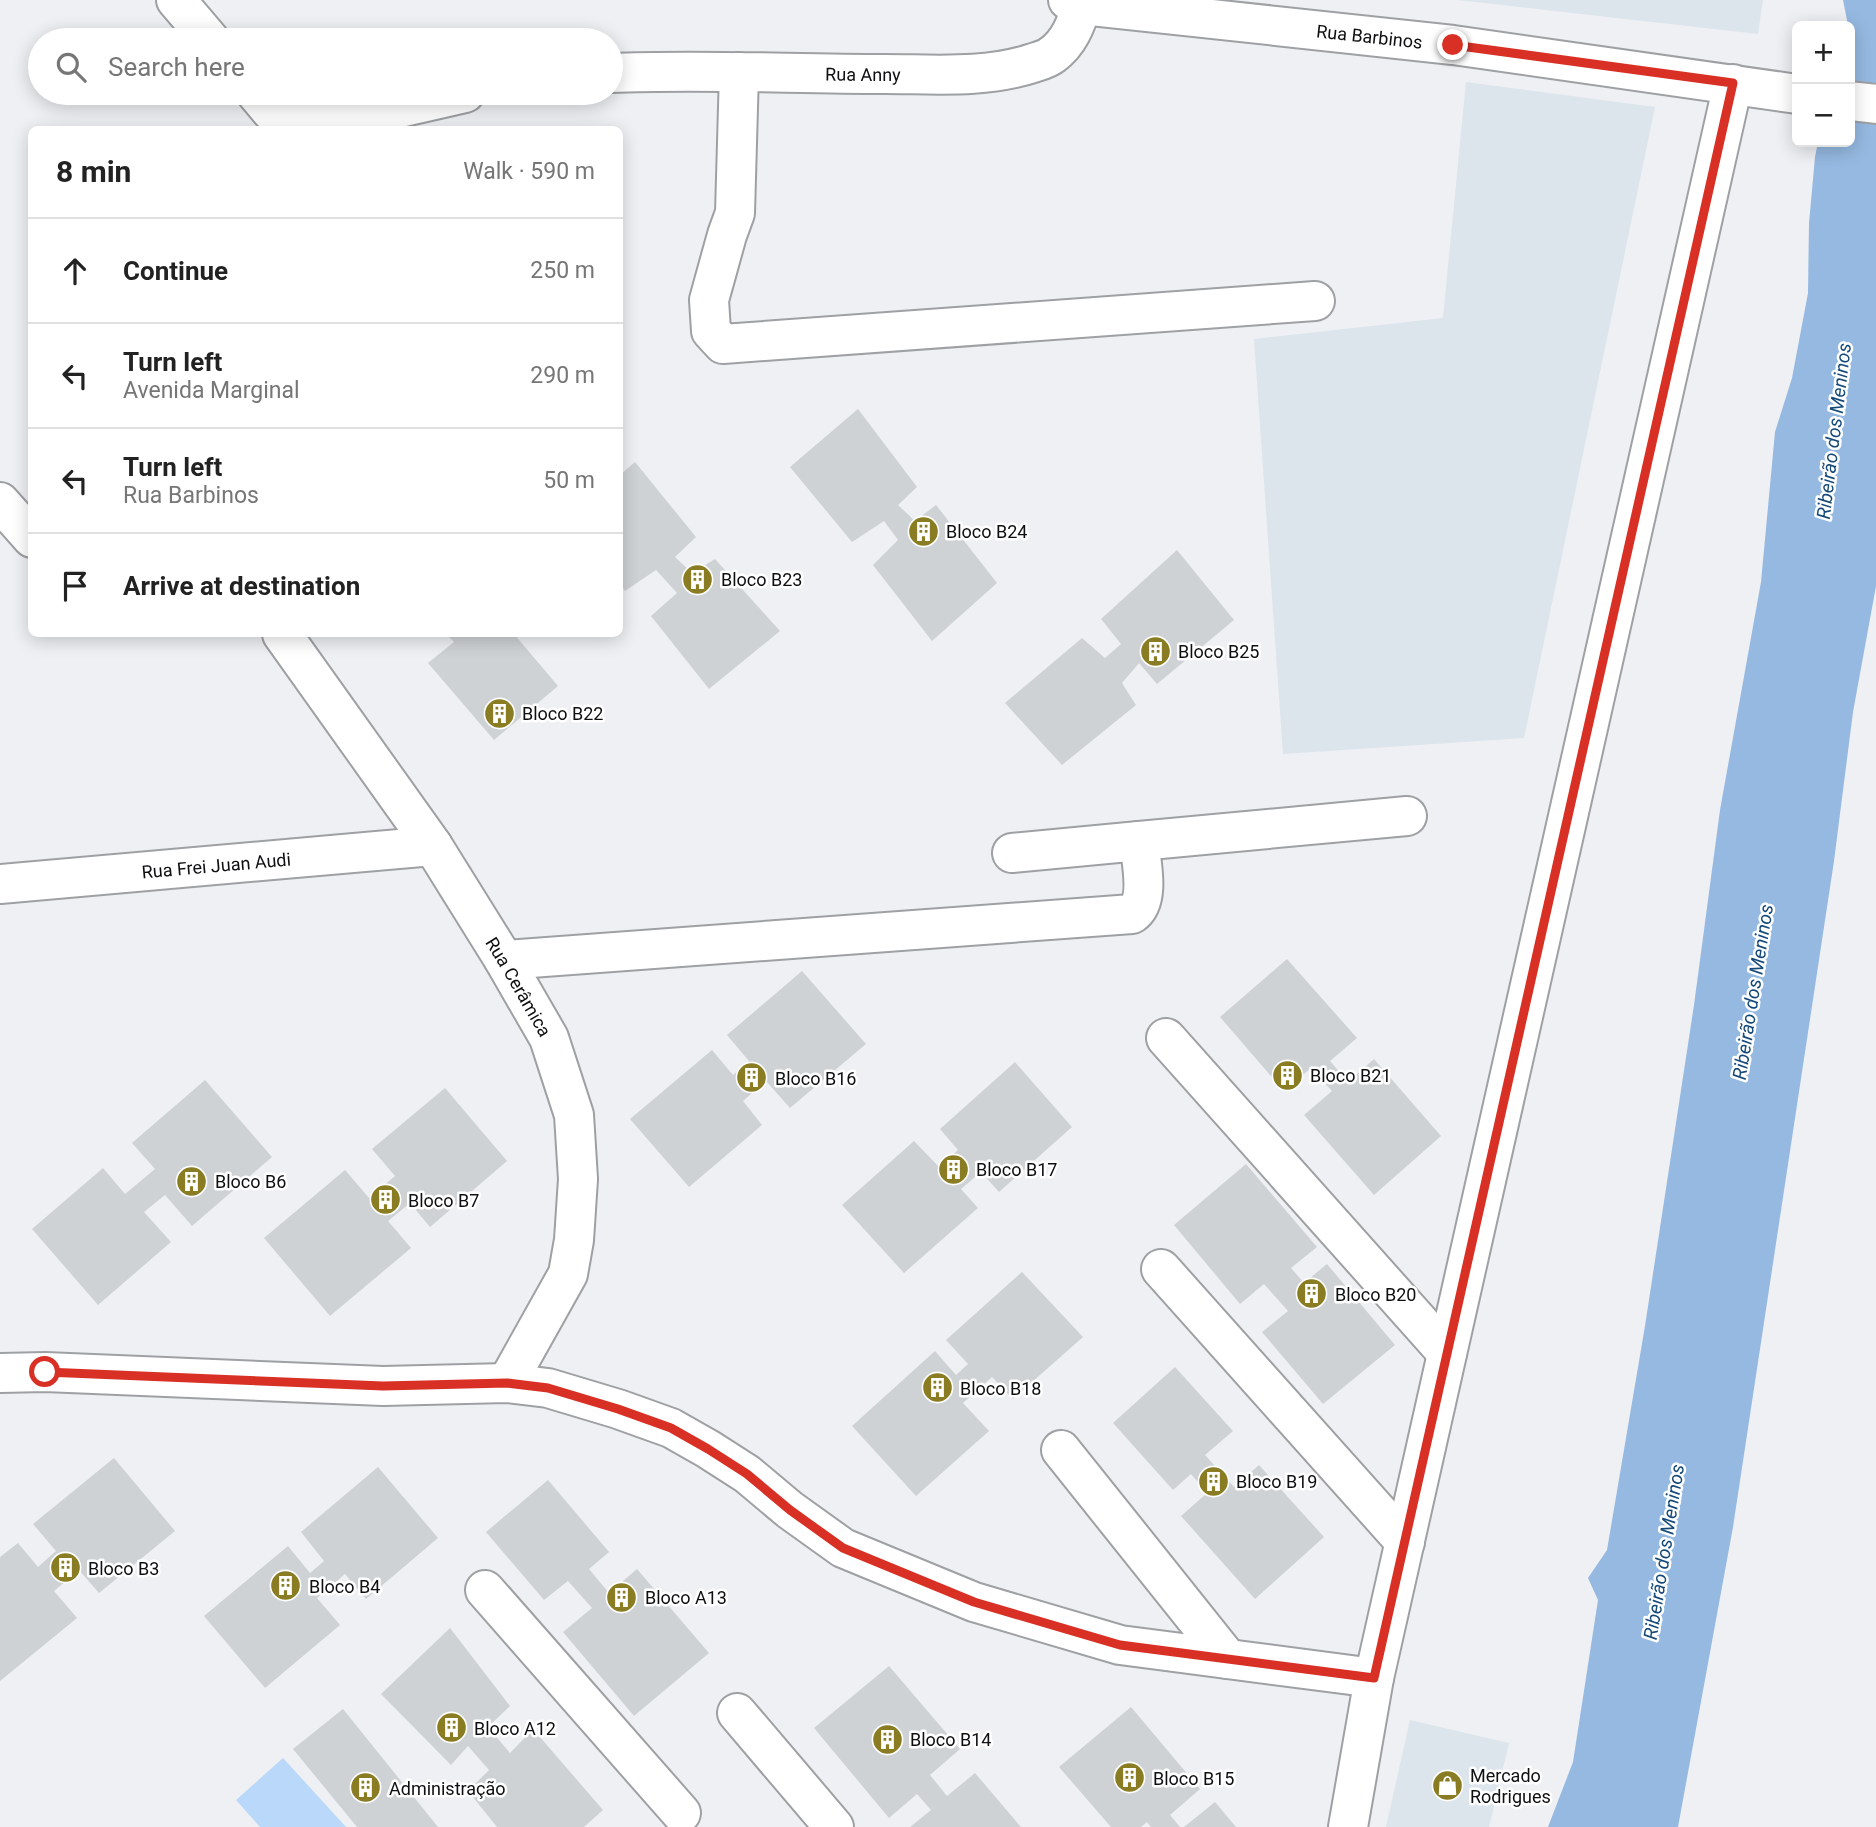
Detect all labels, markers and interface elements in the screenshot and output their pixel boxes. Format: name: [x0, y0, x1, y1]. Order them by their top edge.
street label: Rua Barbinos: [1315, 20, 1424, 52]
map controls: [1792, 21, 1855, 147]
button: +: [1792, 21, 1855, 84]
search box: [28, 28, 623, 105]
route end: [1437, 29, 1468, 60]
icon: search: [52, 48, 90, 86]
text: Search here: [108, 52, 245, 82]
street label: Rua Anny: [825, 63, 901, 85]
button: −: [1792, 84, 1855, 147]
text: 8 min: [56, 154, 131, 189]
text: Walk · 590 m: [463, 158, 595, 185]
icon: ahead: [56, 252, 94, 290]
text: Continue: [123, 256, 228, 286]
text: 250 m: [530, 257, 595, 284]
water label: Ribeirão dos Meninos: [1812, 342, 1856, 520]
text: Turn left: [123, 347, 222, 377]
icon: left: [56, 357, 94, 395]
text: 290 m: [530, 362, 595, 389]
text: Avenida Marginal: [123, 377, 300, 404]
text: Turn left: [123, 452, 222, 482]
icon: left: [56, 462, 94, 500]
text: 50 m: [543, 467, 595, 494]
text: Rua Barbinos: [123, 482, 259, 509]
building icon: Bloco B24: [906, 514, 940, 548]
place label: Bloco B24: [946, 521, 1027, 542]
building icon: Bloco B23: [681, 562, 715, 596]
icon: arrive: [56, 567, 94, 605]
place label: Bloco B23: [721, 569, 802, 590]
text: Arrive at destination: [123, 571, 360, 601]
building icon: Bloco B25: [1138, 634, 1172, 668]
place label: Bloco B25: [1178, 641, 1259, 662]
building icon: Bloco B22: [482, 696, 516, 730]
place label: Bloco B22: [522, 703, 603, 724]
street label: Rua Frei Juan Audi: [141, 848, 292, 882]
water label: Ribeirão dos Meninos: [1728, 903, 1778, 1081]
street label: Rua Cerâmica: [482, 933, 556, 1040]
building icon: Bloco B21: [1270, 1058, 1304, 1092]
building icon: Bloco B16: [735, 1061, 769, 1095]
place label: Bloco B21: [1310, 1065, 1391, 1086]
place label: Bloco B16: [775, 1068, 856, 1089]
building icon: Bloco B17: [936, 1152, 970, 1186]
place label: Bloco B17: [976, 1159, 1057, 1180]
building icon: Bloco B6: [175, 1164, 209, 1198]
place label: Bloco B6: [215, 1171, 286, 1192]
building icon: Bloco B7: [368, 1183, 402, 1217]
place label: Bloco B7: [408, 1190, 479, 1211]
building icon: Bloco B20: [1295, 1277, 1329, 1311]
place label: Bloco B20: [1335, 1284, 1416, 1305]
route start: [29, 1356, 60, 1387]
building icon: Bloco B18: [920, 1371, 954, 1405]
place label: Bloco B18: [960, 1378, 1041, 1399]
water label: Ribeirão dos Meninos: [1639, 1463, 1689, 1641]
building icon: Bloco B19: [1196, 1464, 1230, 1498]
place label: Bloco B19: [1236, 1471, 1317, 1492]
building icon: Bloco B3: [48, 1551, 82, 1585]
place label: Bloco B3: [88, 1558, 159, 1579]
building icon: Bloco B4: [269, 1569, 303, 1603]
place label: Bloco B4: [309, 1576, 380, 1597]
building icon: Bloco A13: [605, 1580, 639, 1614]
place label: Bloco A13: [645, 1587, 727, 1608]
building icon: Bloco A12: [434, 1711, 468, 1745]
place label: Bloco A12: [474, 1718, 556, 1739]
building icon: Bloco B14: [870, 1722, 904, 1756]
place label: Bloco B14: [910, 1729, 991, 1750]
building icon: Bloco B15: [1113, 1761, 1147, 1795]
place label: Mercado Rodrigues: [1470, 1765, 1551, 1807]
place label: Bloco B15: [1153, 1768, 1234, 1789]
shop icon: Mercado Rodrigues: [1430, 1768, 1464, 1802]
building icon: Administração: [349, 1771, 383, 1805]
place label: Administração: [389, 1778, 506, 1799]

